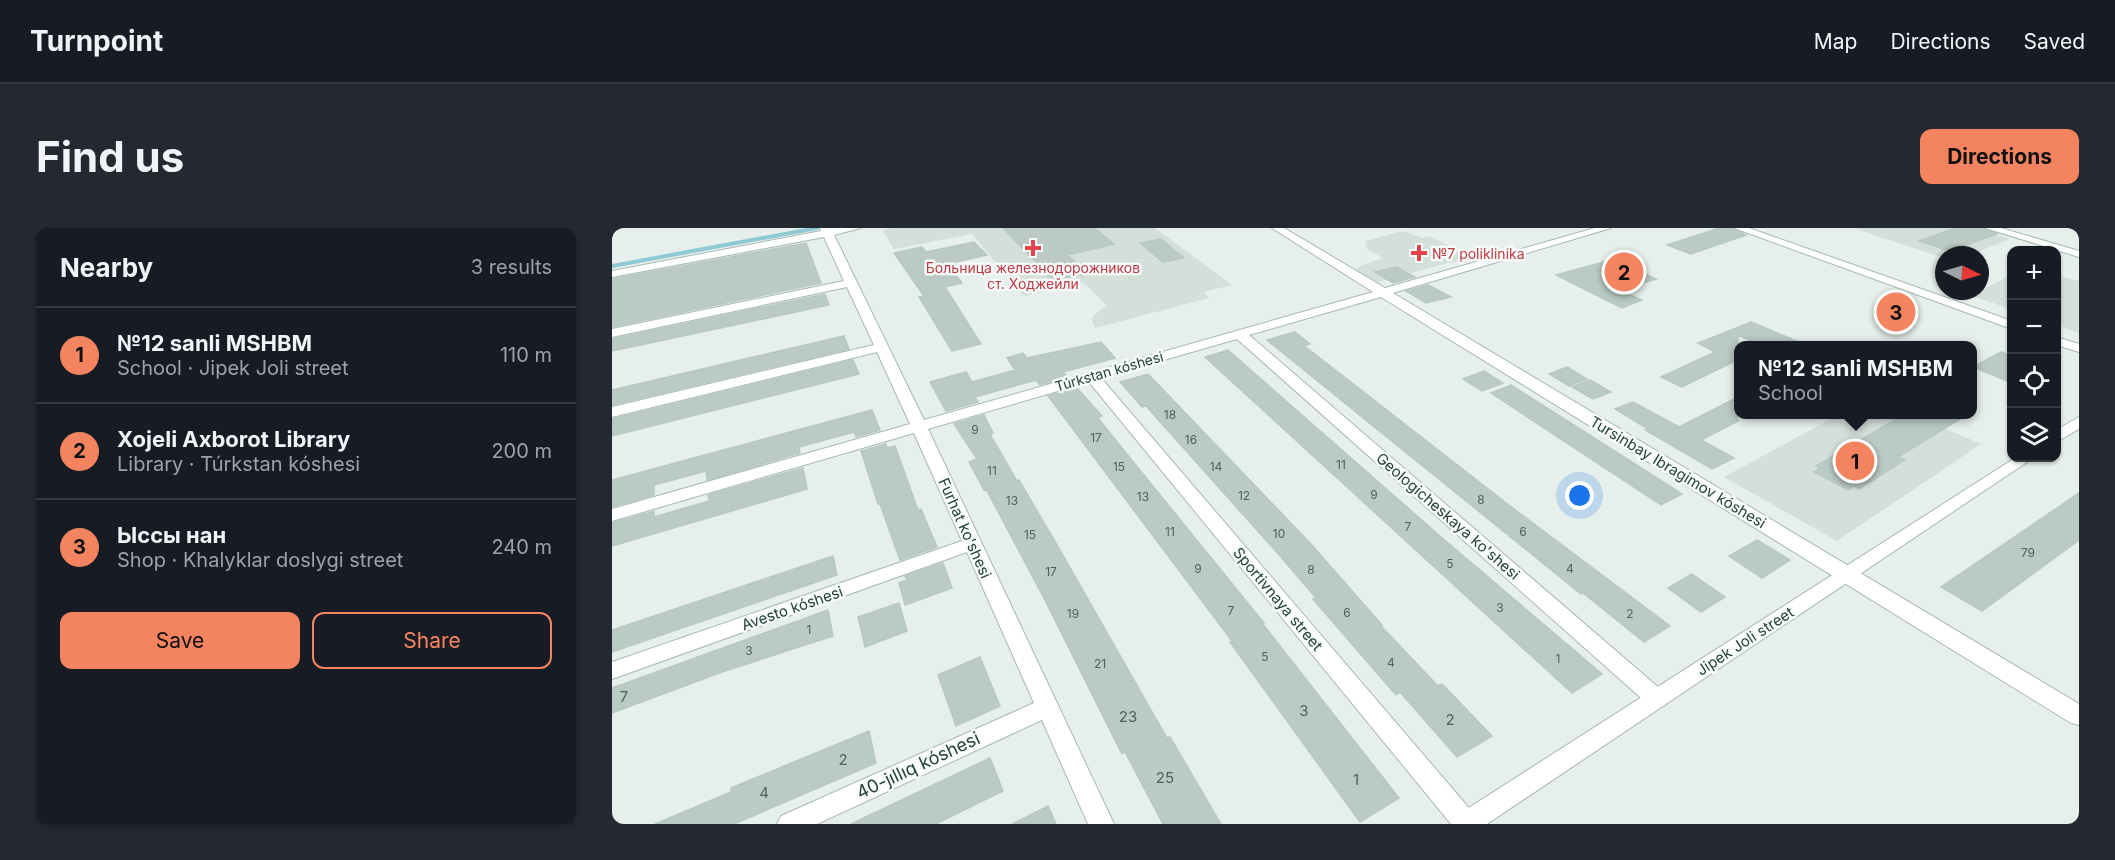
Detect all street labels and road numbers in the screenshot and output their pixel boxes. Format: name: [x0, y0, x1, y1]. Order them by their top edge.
street label: Túrkstan kóshesi: [1053, 347, 1165, 395]
street label: Tursinbay Ibragimov kóshesi: [1586, 412, 1770, 532]
street label: Geologicheskaya ko'shesi: [1372, 448, 1524, 584]
street label: Furhat ko'shesi: [934, 475, 996, 581]
street label: Sportivnaya street: [1229, 543, 1327, 655]
street label: Avesto kóshesi: [739, 582, 845, 634]
street label: Jipek Joli street: [1693, 602, 1797, 680]
street label: 40-jıllıq kóshesi: [853, 727, 983, 803]

